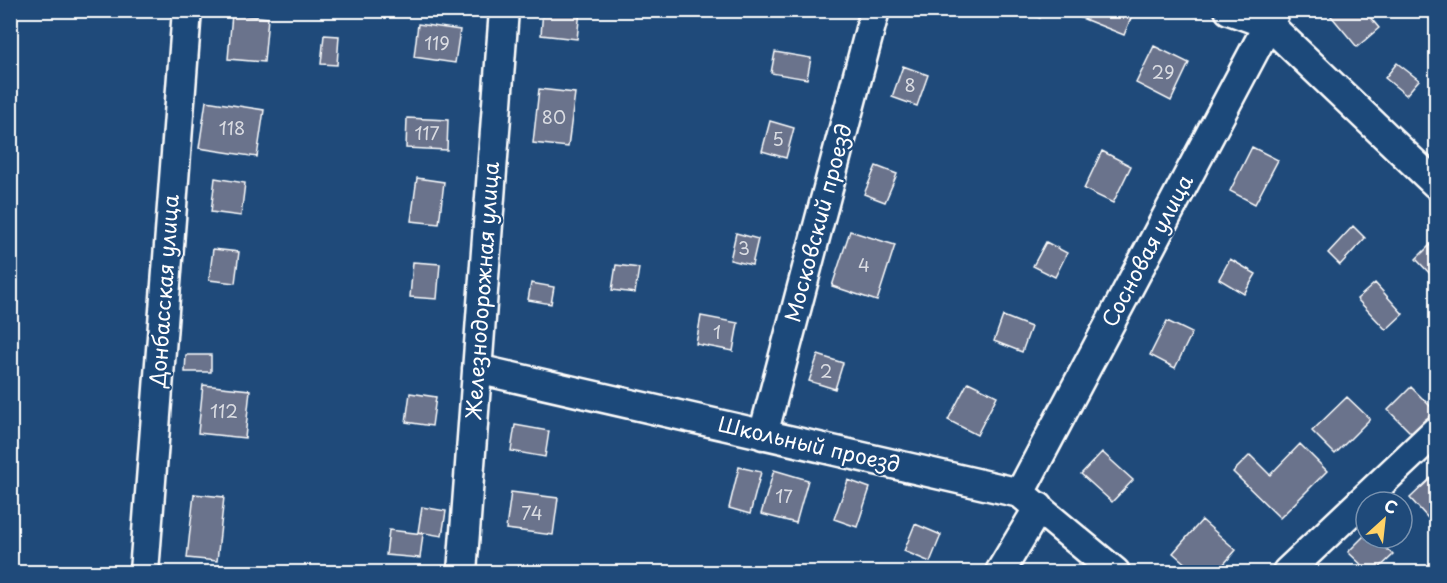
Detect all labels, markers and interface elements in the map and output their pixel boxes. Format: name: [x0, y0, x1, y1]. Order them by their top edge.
house number: 119: [424, 29, 450, 56]
house number: 29: [1152, 58, 1174, 85]
house number: 8: [904, 71, 916, 98]
house number: 80: [542, 103, 566, 130]
house number: 118: [219, 114, 245, 141]
house number: 117: [414, 119, 440, 146]
street label: Московский проезд: [775, 120, 859, 325]
house number: 5: [772, 125, 784, 152]
street label: Железнодорожная улица: [456, 160, 506, 421]
street label: Сосновая улица: [1092, 167, 1200, 332]
street label: Донбасская улица: [140, 193, 186, 389]
house number: 3: [738, 234, 750, 261]
house number: 4: [858, 251, 870, 278]
house number: 1: [713, 318, 721, 345]
house number: 2: [820, 357, 832, 384]
house number: 112: [210, 397, 238, 424]
street label: Школьный проезд: [715, 407, 904, 480]
house number: 17: [775, 482, 793, 509]
north arrow: [1354, 490, 1414, 550]
text: С: [1380, 492, 1402, 519]
house number: 74: [521, 499, 543, 526]

